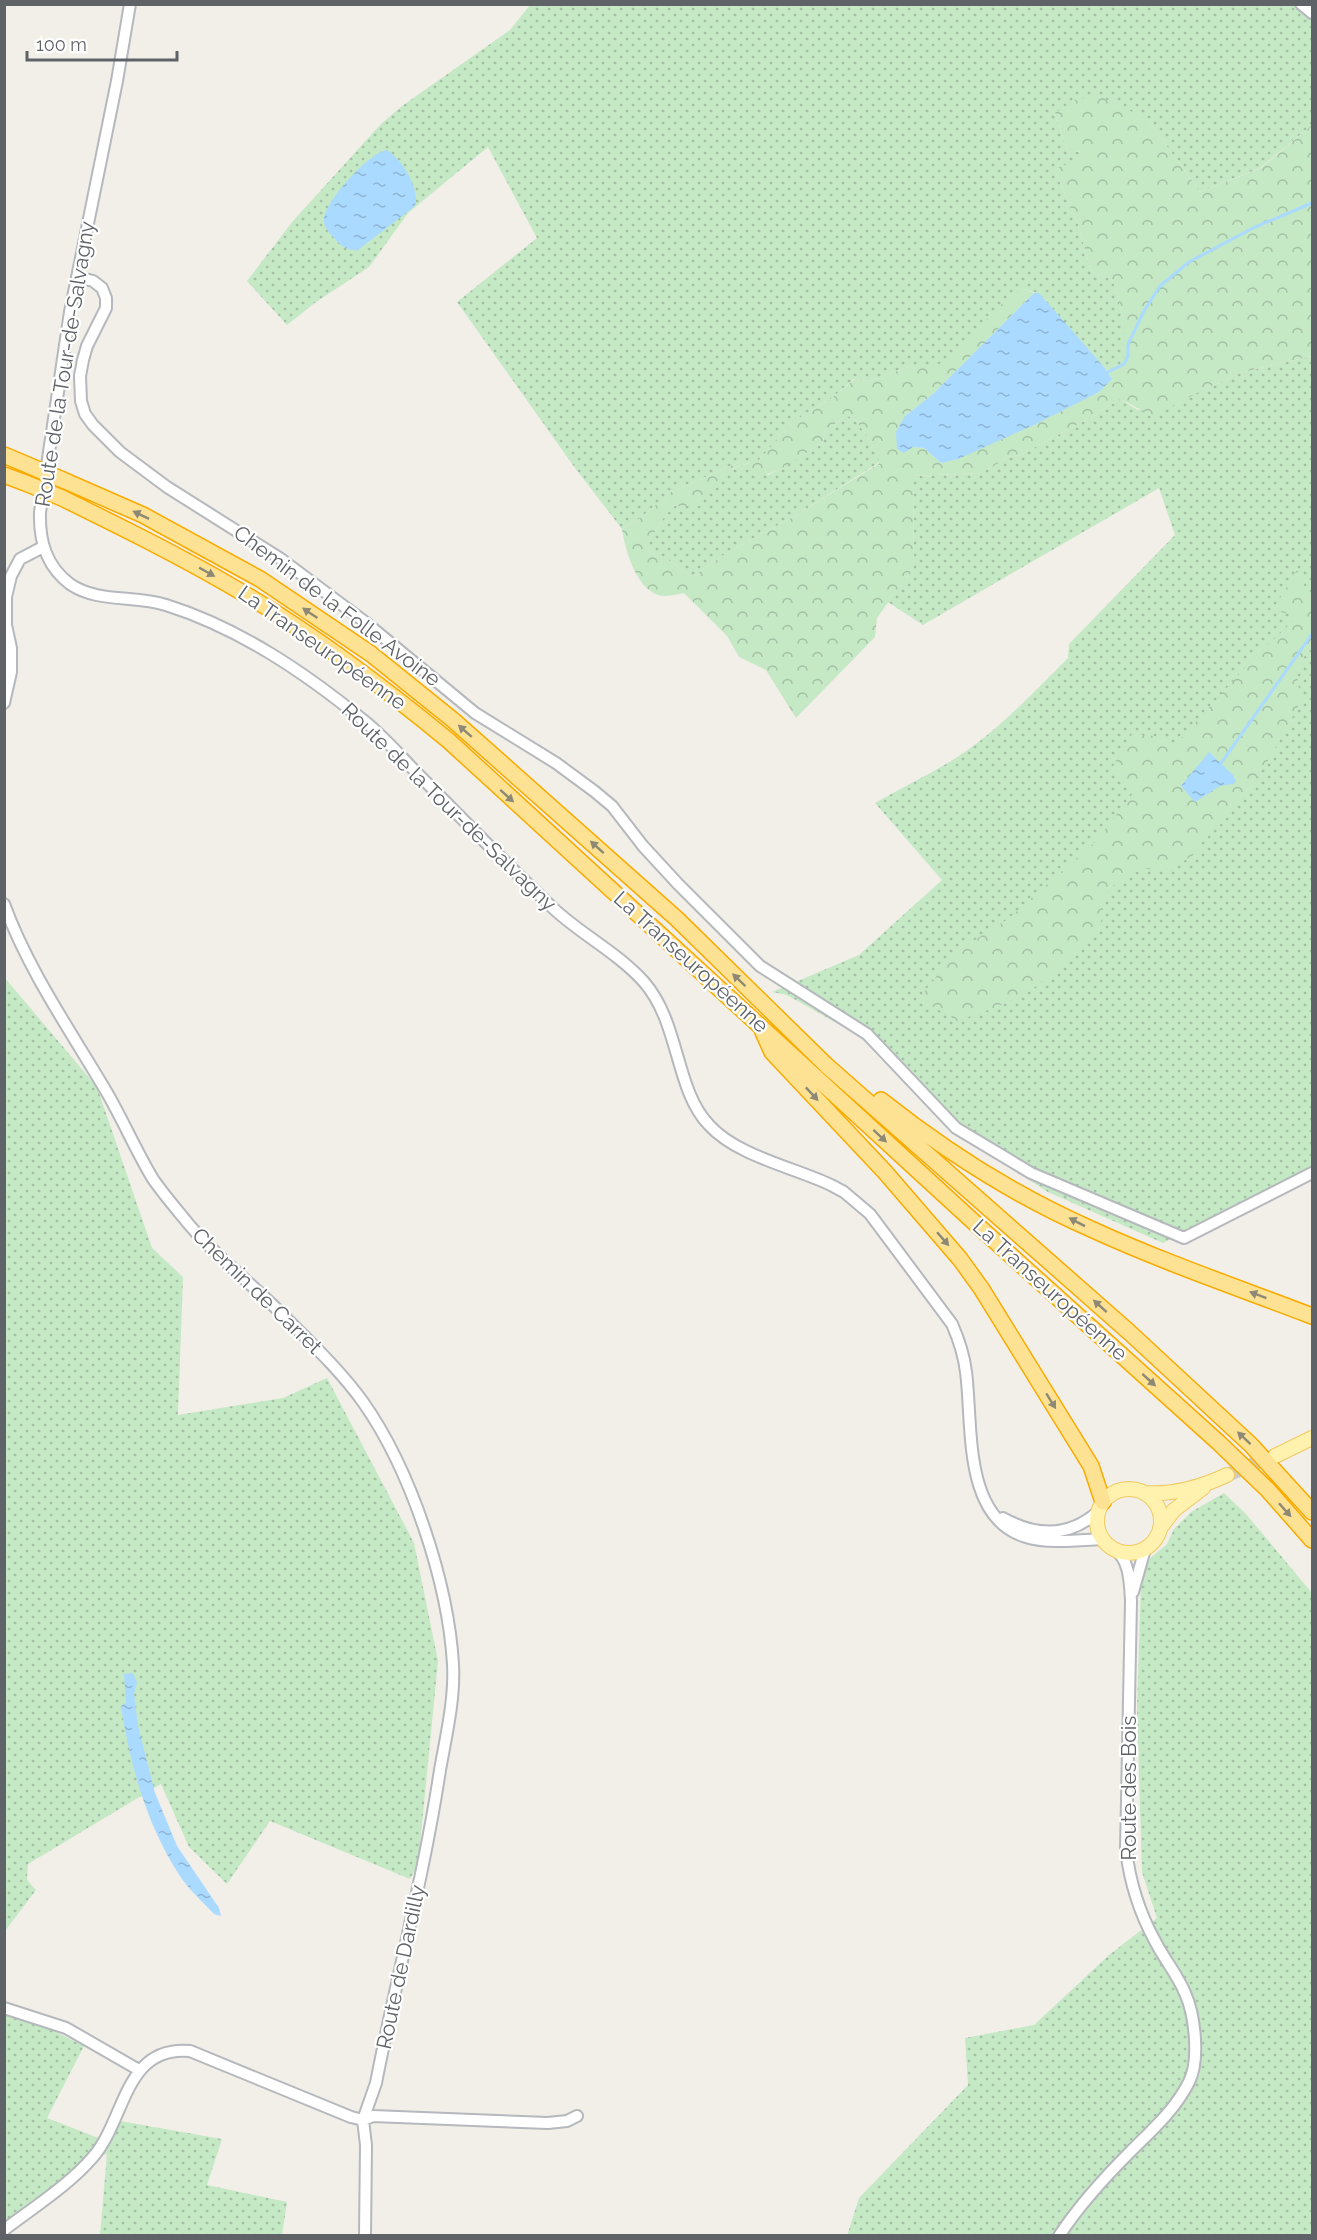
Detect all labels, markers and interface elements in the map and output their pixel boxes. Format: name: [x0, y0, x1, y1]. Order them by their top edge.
scale bar: [27, 24, 177, 62]
text: 100 m: [36, 34, 87, 55]
street label: Route de la Tour-de-Salvagny: [30, 219, 99, 509]
one-way arrow: [133, 510, 150, 519]
street label: Chemin de la Folle Avoine: [229, 520, 446, 692]
one-way arrow: [199, 567, 216, 577]
street label: La Transeuropéenne: [234, 580, 411, 715]
one-way arrow: [301, 607, 318, 618]
street label: Route de la Tour-de-Salvagny: [337, 697, 562, 916]
one-way arrow: [457, 724, 473, 737]
one-way arrow: [500, 788, 514, 802]
one-way arrow: [589, 840, 604, 854]
street label: La Transeuropéenne: [609, 886, 774, 1038]
one-way arrow: [733, 973, 747, 987]
one-way arrow: [805, 1087, 819, 1102]
one-way arrow: [872, 1129, 887, 1142]
street label: La Transeuropéenne: [968, 1214, 1133, 1366]
one-way arrow: [1068, 1218, 1086, 1228]
street label: Chemin de Carret: [187, 1222, 327, 1359]
one-way arrow: [936, 1231, 949, 1246]
one-way arrow: [1249, 1290, 1267, 1299]
one-way arrow: [1093, 1300, 1107, 1314]
one-way arrow: [1141, 1373, 1156, 1386]
one-way arrow: [1045, 1393, 1056, 1409]
one-way arrow: [1237, 1432, 1251, 1446]
one-way arrow: [1278, 1503, 1292, 1517]
street label: Route des Bois: [1116, 1716, 1141, 1860]
street label: Route de Dardilly: [371, 1883, 430, 2051]

